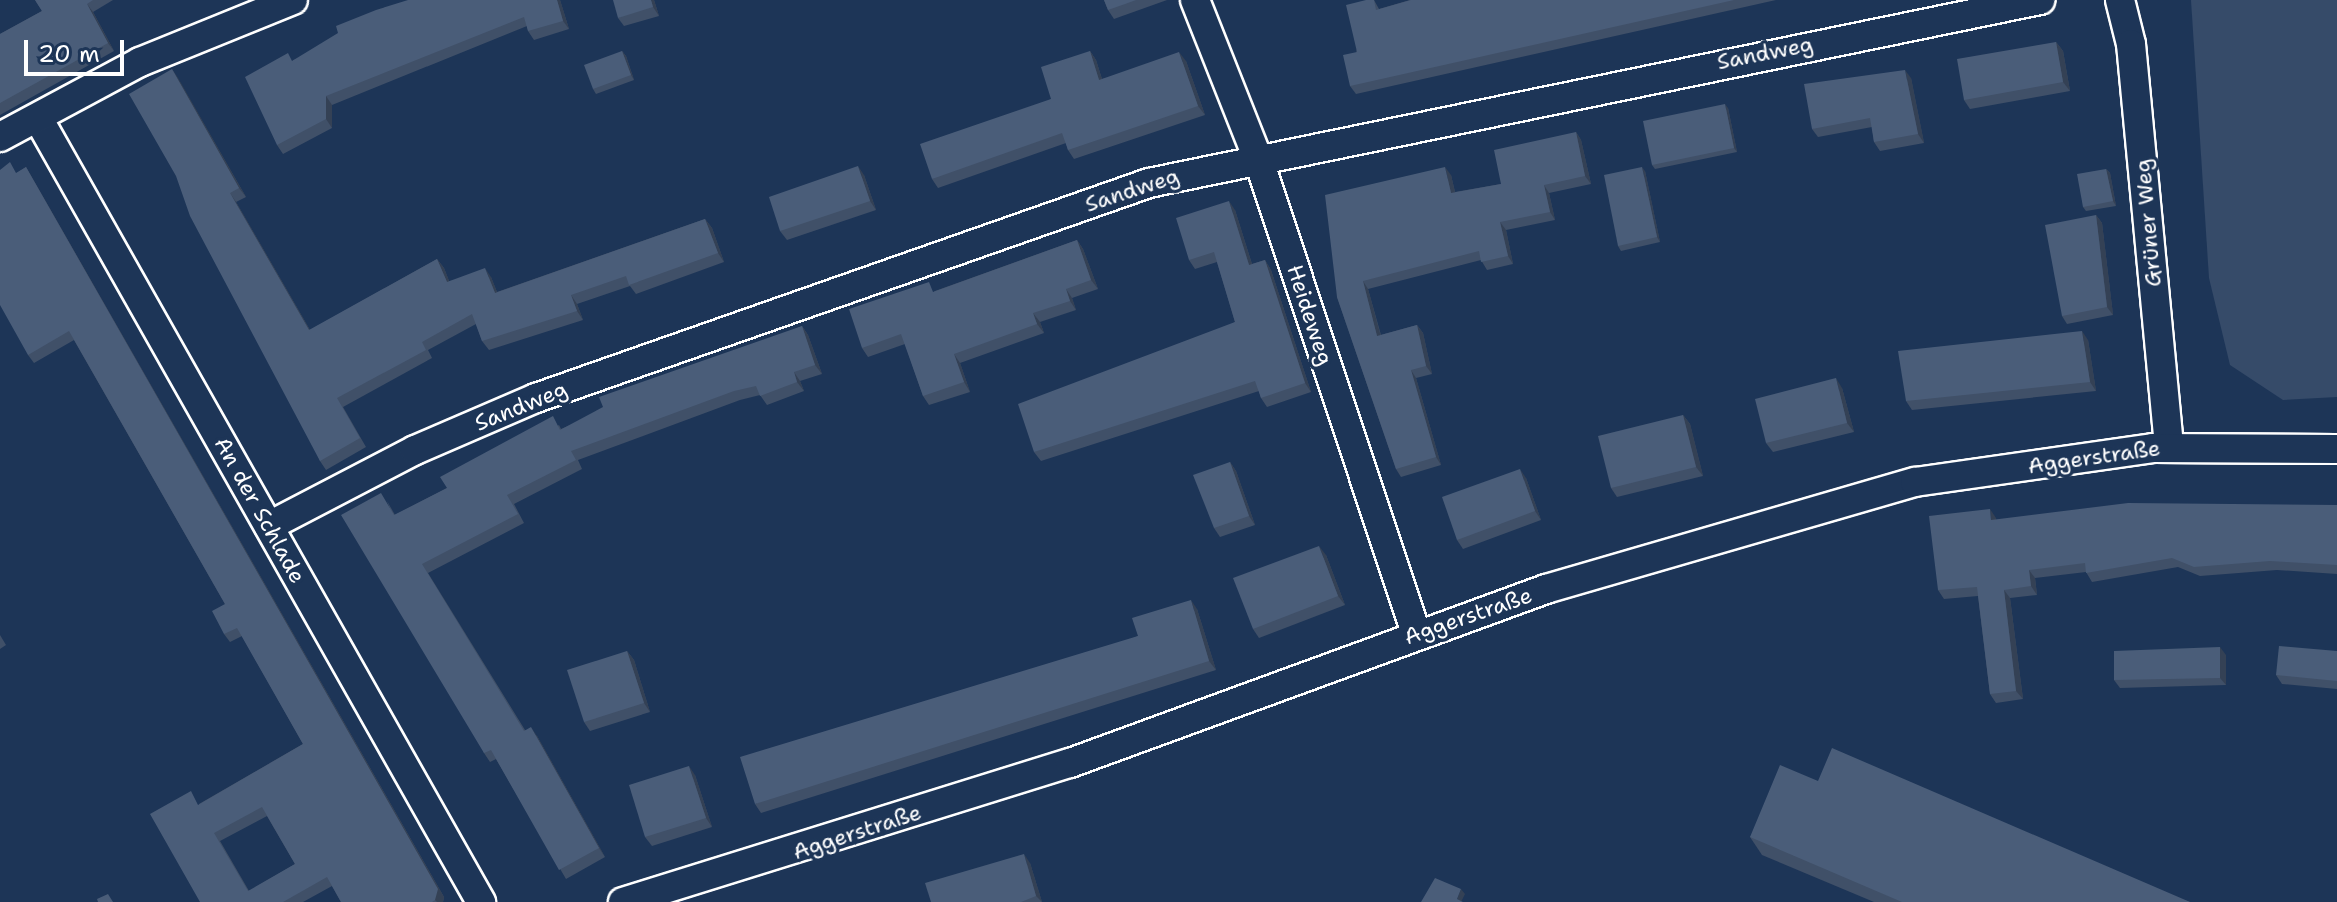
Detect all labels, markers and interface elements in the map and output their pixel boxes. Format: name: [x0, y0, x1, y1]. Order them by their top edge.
scale bar: [28, 24, 128, 74]
street label: Sandweg: [1715, 31, 1815, 75]
text: 20 m: [38, 38, 100, 70]
street label: Grüner Weg: [2129, 158, 2167, 288]
street label: Sandweg: [1082, 162, 1182, 218]
street label: Heideweg: [1281, 261, 1339, 369]
street label: Sandweg: [471, 376, 571, 436]
street label: An der Schlade: [209, 432, 311, 588]
street label: Aggerstraße: [2026, 435, 2162, 479]
street label: Aggerstraße: [1401, 582, 1535, 650]
street label: Aggerstraße: [789, 799, 925, 865]

